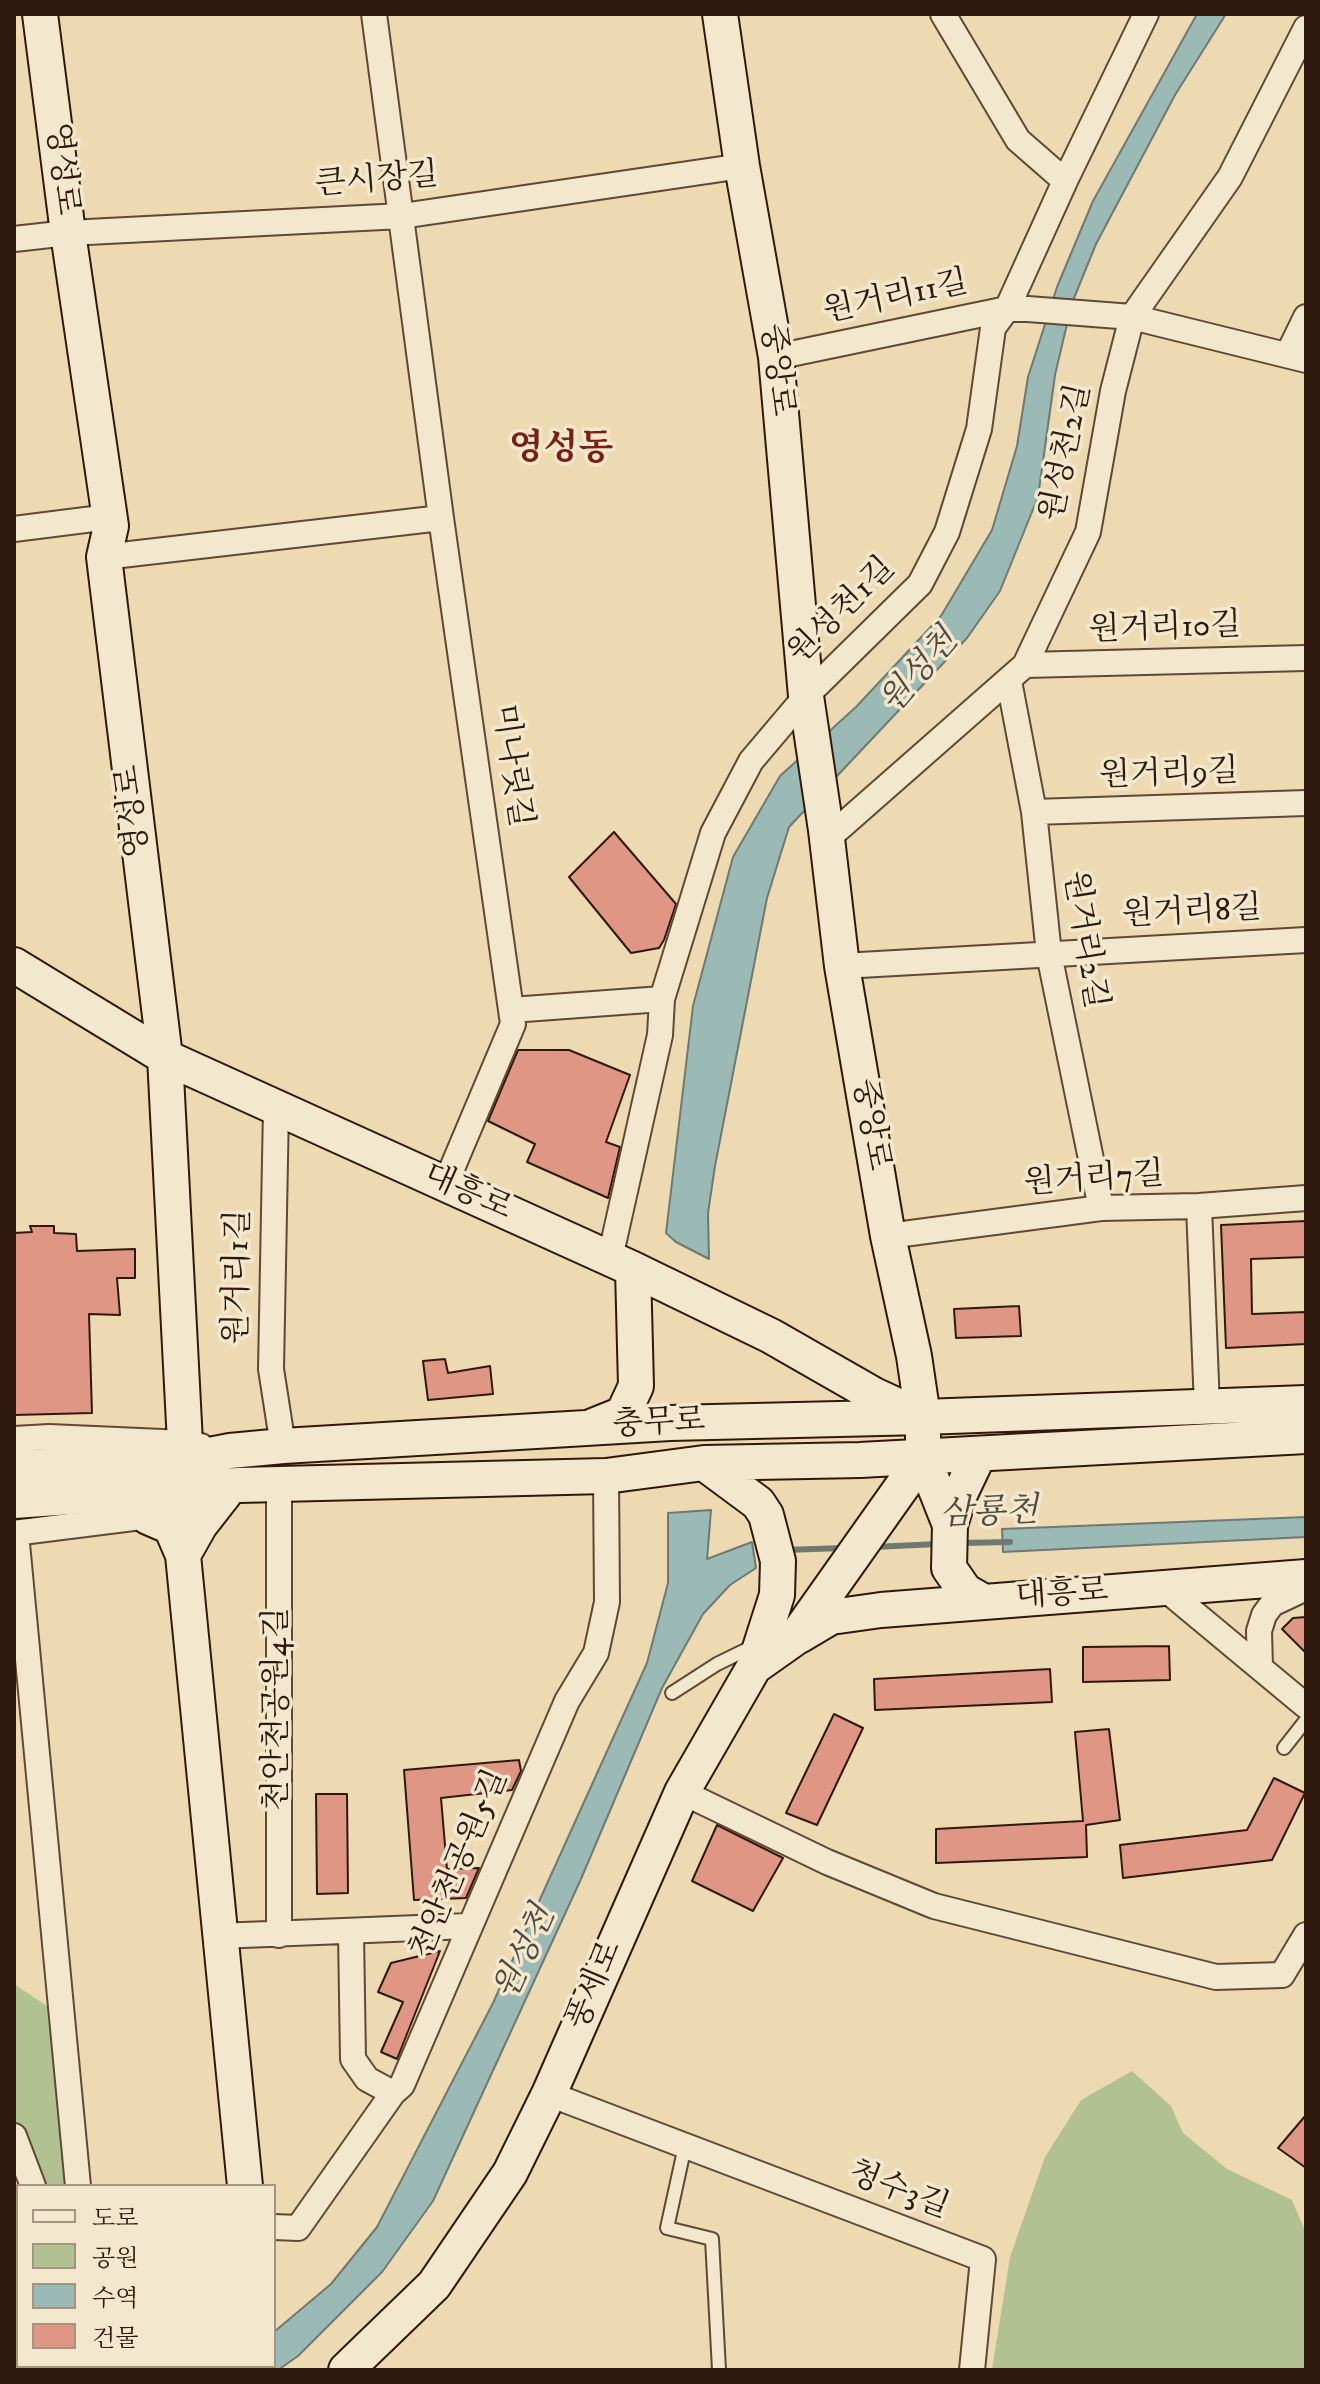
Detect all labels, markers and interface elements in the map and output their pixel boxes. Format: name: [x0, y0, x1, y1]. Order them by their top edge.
street label: 영성로: [35, 121, 85, 217]
street label: 큰시장길: [314, 157, 440, 207]
street label: 원거리11길: [820, 265, 972, 333]
street label: 중앙로: [750, 322, 800, 418]
street label: 원성천2길: [1035, 381, 1101, 525]
district label: 영성동: [509, 430, 613, 474]
street label: 원성천1길: [782, 551, 904, 673]
street label: 원거리10길: [1088, 608, 1242, 652]
water label: 원성천: [873, 622, 969, 724]
street label: 미나릿길: [482, 702, 538, 830]
street label: 원거리9길: [1099, 754, 1239, 798]
street label: 영성로: [110, 763, 160, 859]
street label: 원거리2길: [1053, 868, 1113, 1012]
street label: 원거리8길: [1121, 891, 1263, 937]
street label: 중앙로: [842, 1076, 896, 1174]
street label: 원거리7길: [1023, 1157, 1165, 1205]
street label: 대흥로: [417, 1158, 517, 1230]
street label: 원거리1길: [220, 1209, 260, 1345]
street label: 충무로: [612, 1403, 706, 1447]
water label: 삼룡천: [939, 1493, 1039, 1537]
street label: 대흥로: [1014, 1574, 1110, 1618]
street label: 천안천공원4길: [260, 1607, 298, 1811]
street label: 천안천공원5길: [404, 1765, 518, 1965]
water label: 원성천: [488, 1901, 566, 2007]
street label: 풍세로: [560, 1936, 632, 2036]
street label: 청수3길: [842, 2155, 954, 2229]
legend: [16, 2184, 276, 2368]
text: 도로: [92, 2204, 138, 2234]
text: 공원: [92, 2244, 138, 2274]
text: 수역: [92, 2284, 138, 2314]
text: 건물: [92, 2324, 138, 2354]

